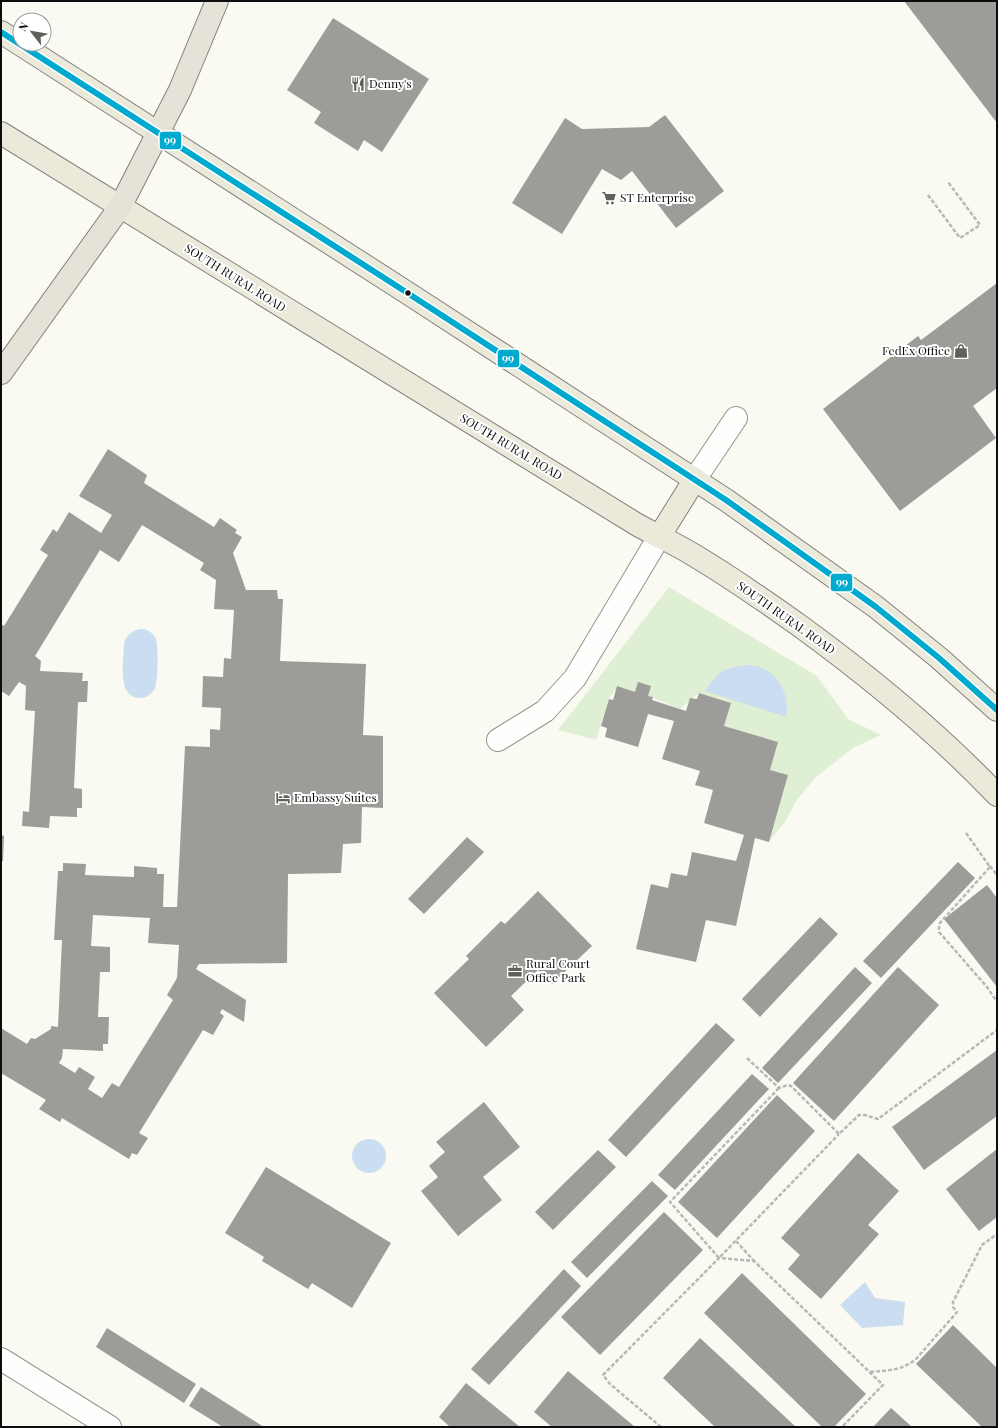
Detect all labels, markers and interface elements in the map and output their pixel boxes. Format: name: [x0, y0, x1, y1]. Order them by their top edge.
north arrow: [12, 12, 52, 52]
text: N: [15, 19, 32, 34]
place label: Denny's: [369, 75, 412, 91]
restaurant icon: Denny's: [350, 76, 366, 92]
line badge: 99: [159, 131, 182, 150]
text: 99: [164, 132, 176, 147]
place label: ST Enterprise: [620, 189, 694, 205]
supermarket icon: ST Enterprise: [601, 190, 617, 206]
street label: SOUTH RURAL ROAD: [182, 239, 289, 315]
unlabelled marker: [403, 288, 413, 298]
place label: FedEx Office: [882, 342, 950, 358]
shop icon: FedEx Office: [953, 343, 969, 359]
line badge: 99: [497, 349, 520, 368]
text: 99: [502, 350, 514, 365]
street label: SOUTH RURAL ROAD: [457, 409, 566, 483]
line badge: 99: [830, 573, 853, 592]
text: 99: [836, 574, 848, 589]
street label: SOUTH RURAL ROAD: [734, 577, 839, 657]
place label: Embassy Suites: [294, 789, 377, 805]
hotel icon: Embassy Suites: [275, 790, 291, 806]
place label: Rural Court Office Park: [526, 955, 591, 985]
office icon: Rural Court Office Park: [507, 963, 523, 979]

